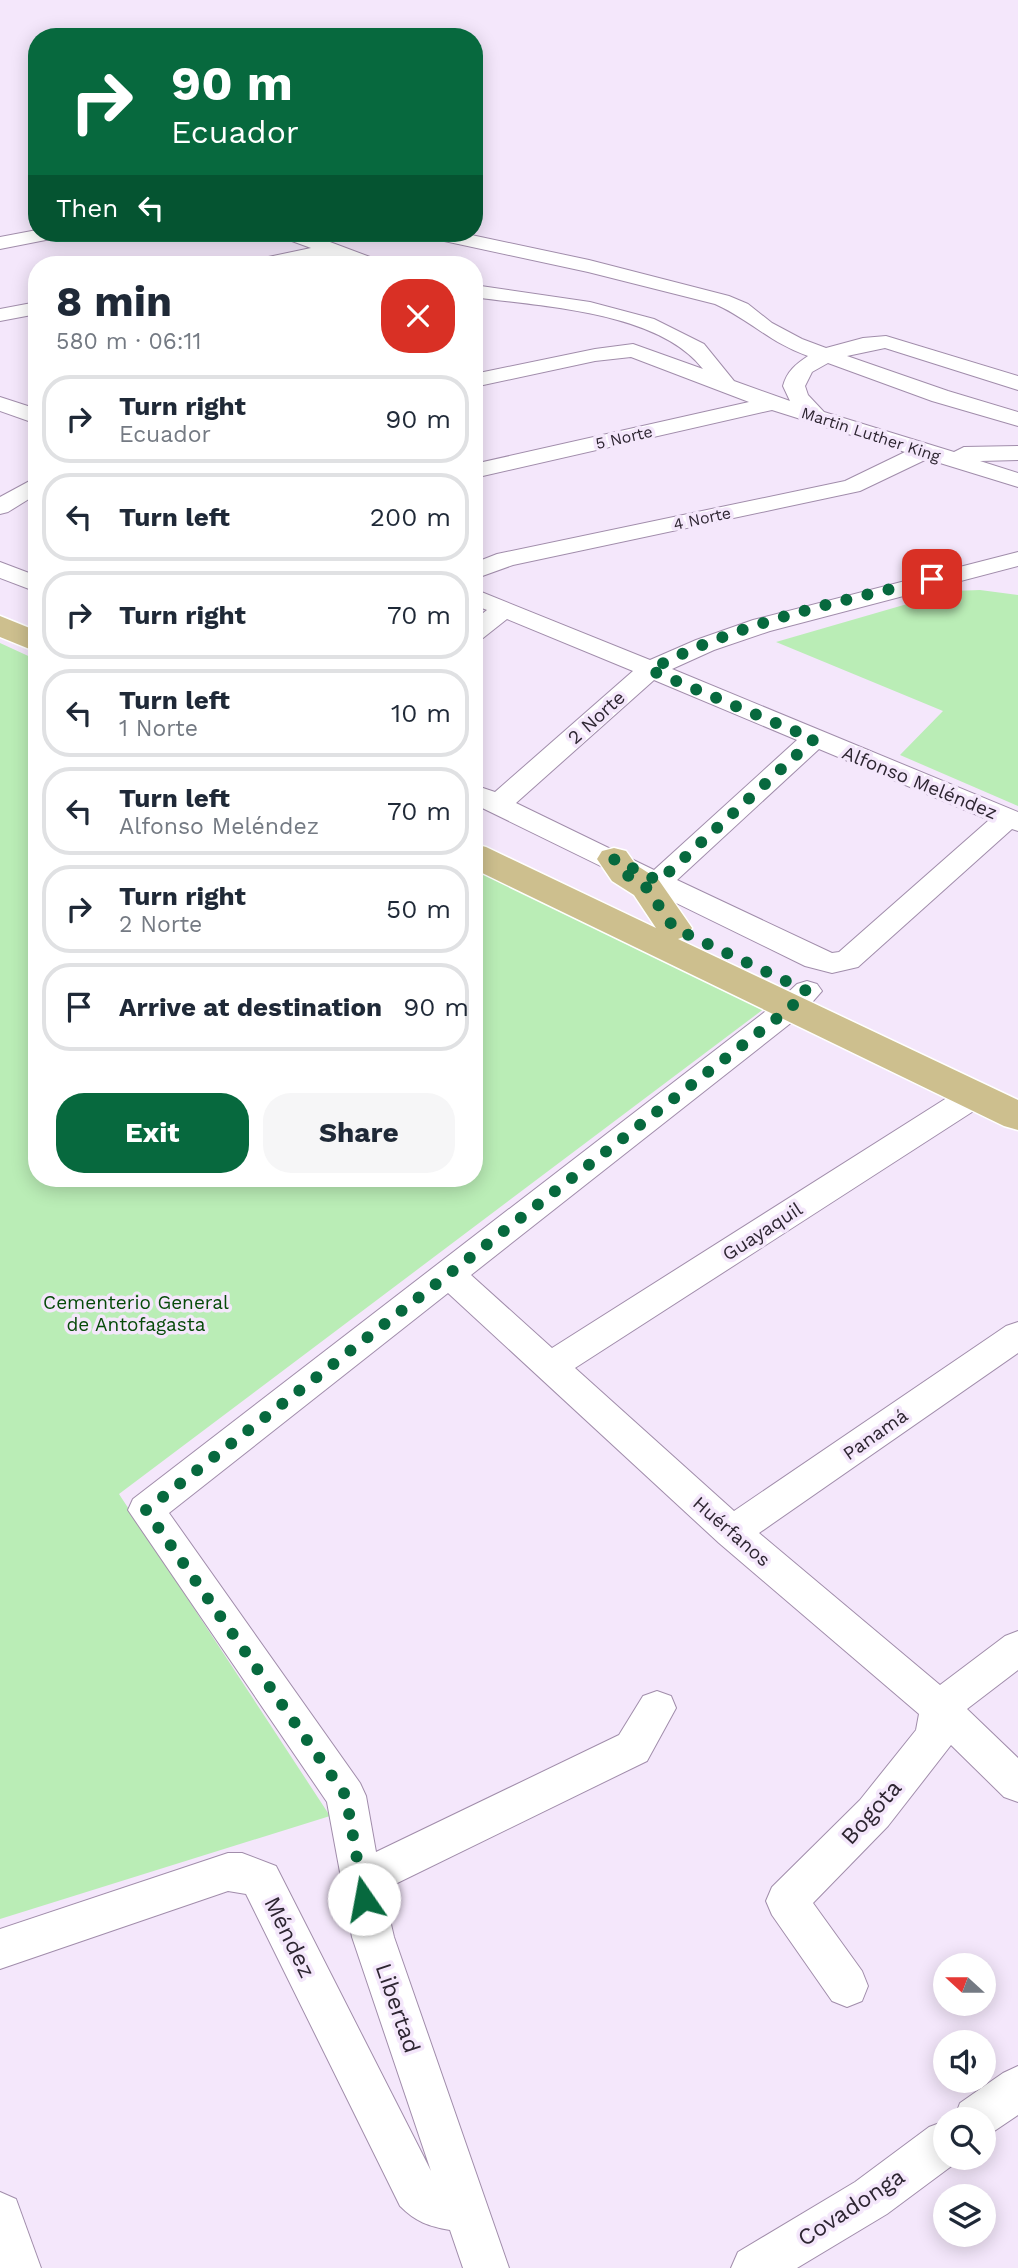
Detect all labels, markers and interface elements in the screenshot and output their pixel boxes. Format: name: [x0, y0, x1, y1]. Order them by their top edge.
text: 90 m: [171, 54, 293, 112]
icon: right: [56, 56, 147, 147]
text: Ecuador: [171, 113, 299, 151]
icon: left: [132, 189, 170, 227]
text: Then: [56, 193, 118, 223]
text: 8 min: [56, 277, 172, 326]
button: close: [381, 279, 455, 353]
text: 580 m · 06:11: [56, 328, 202, 355]
text: Turn right: [119, 391, 246, 421]
icon: right: [60, 400, 98, 438]
street label: Martin Luther King: [799, 403, 943, 466]
text: 90 m: [385, 404, 451, 434]
text: Ecuador: [119, 421, 211, 448]
street label: 5 Norte: [594, 422, 654, 453]
icon: left: [60, 498, 98, 536]
text: Turn left: [119, 502, 230, 532]
text: 200 m: [370, 502, 451, 532]
street label: 4 Norte: [672, 503, 733, 534]
pin: [902, 549, 962, 609]
icon: arrive: [913, 560, 951, 598]
icon: right: [60, 596, 98, 634]
text: Turn right: [119, 600, 246, 630]
text: 70 m: [387, 600, 451, 630]
text: Turn left: [119, 685, 230, 715]
street label: 2 Norte: [563, 686, 630, 749]
icon: left: [60, 694, 98, 732]
text: 10 m: [391, 698, 451, 728]
text: 1 Norte: [119, 715, 198, 742]
street label: Alfonso Meléndez: [839, 741, 1001, 824]
text: Turn left: [119, 783, 230, 813]
icon: left: [60, 792, 98, 830]
text: 70 m: [387, 796, 451, 826]
text: Alfonso Meléndez: [119, 813, 319, 840]
text: Turn right: [119, 881, 246, 911]
icon: right: [60, 890, 98, 928]
text: 50 m: [386, 894, 451, 924]
text: 2 Norte: [119, 911, 202, 938]
icon: arrive: [60, 988, 98, 1026]
text: Arrive at destination: [119, 992, 382, 1022]
text: 90 m: [403, 992, 469, 1022]
button: Exit: [56, 1093, 249, 1173]
button: Share: [263, 1093, 455, 1173]
street label: Guayaquil: [718, 1197, 807, 1266]
park label: Cementerio General de Antofagasta: [43, 1291, 229, 1336]
street label: Panamá: [838, 1404, 912, 1465]
street label: Huérfanos: [688, 1492, 775, 1571]
street label: Bogota: [835, 1775, 907, 1850]
position arrow: [327, 1862, 401, 1936]
street label: Méndez: [258, 1892, 321, 1982]
north arrow: [933, 1953, 996, 2016]
map controls: [933, 1953, 996, 2247]
street label: Libertad: [370, 1960, 425, 2057]
button: sound: [933, 2030, 996, 2093]
button: search: [933, 2107, 996, 2170]
street label: Covadonga: [793, 2163, 910, 2252]
button: layers: [933, 2184, 996, 2247]

